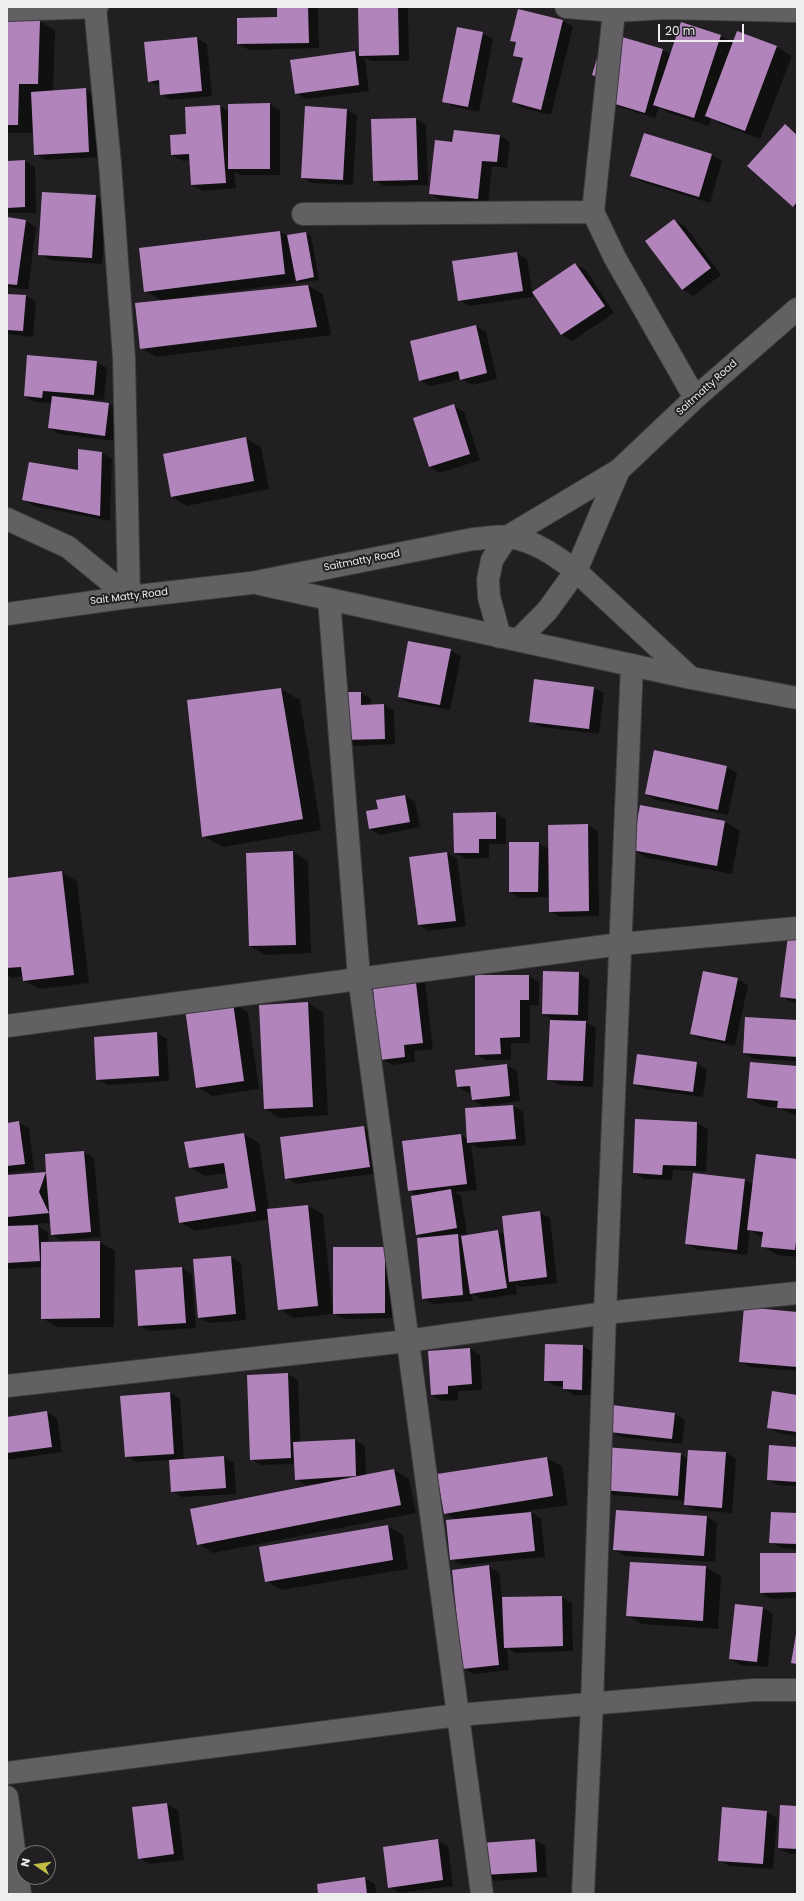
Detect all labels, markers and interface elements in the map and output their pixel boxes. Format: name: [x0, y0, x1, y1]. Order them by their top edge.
scale bar: [660, 16, 746, 42]
text: 20 m: [665, 22, 695, 39]
street label: Saitmatty Road: [674, 358, 740, 418]
street label: Saitmatty Road: [323, 548, 401, 574]
street label: Sait Matty Road: [89, 586, 169, 608]
north arrow: [16, 1845, 56, 1885]
text: N: [17, 1857, 34, 1868]

